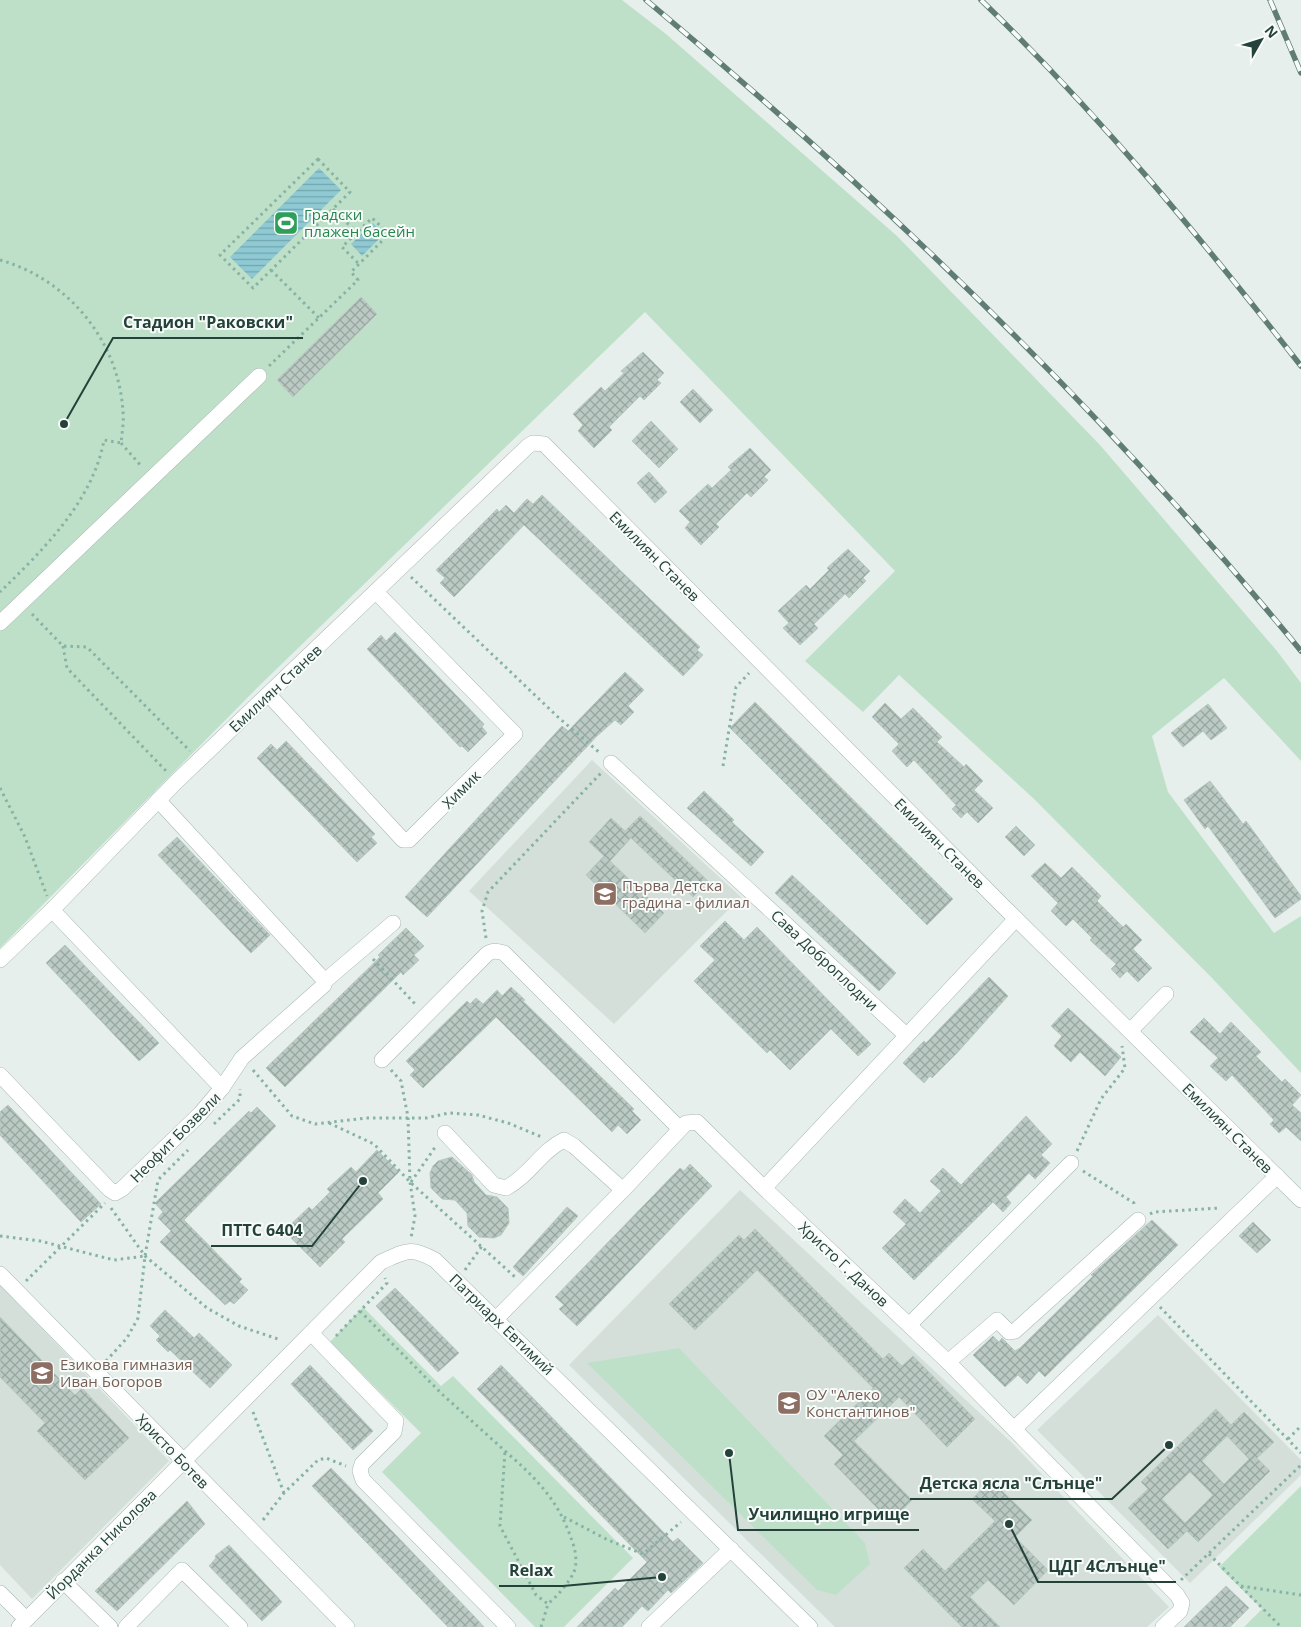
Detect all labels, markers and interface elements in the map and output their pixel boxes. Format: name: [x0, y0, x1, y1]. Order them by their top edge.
north arrow: [1236, 15, 1286, 65]
text: N: [1261, 21, 1282, 42]
place label: Градски плажен басейн: [304, 204, 415, 241]
sports icon: Градски плажен басейн: [273, 210, 299, 236]
callout: Стадион "Раковски": [113, 307, 303, 338]
text: Стадион "Раковски": [123, 311, 293, 333]
street label: Емилиян Станев: [605, 506, 705, 606]
street label: Емилиян Станев: [224, 640, 326, 736]
street label: Химик: [437, 765, 485, 813]
street label: Емилиян Станев: [890, 793, 990, 893]
place label: Първа Детска градина - филиал: [622, 875, 750, 912]
school or university icon: Първа Детска градина - филиал: [592, 881, 618, 907]
street label: Сава Доброплодни: [767, 905, 883, 1015]
street label: Емилиян Станев: [1178, 1078, 1278, 1178]
street label: Неофит Бозвели: [125, 1087, 225, 1187]
callout: ПТТС 6404: [211, 1215, 312, 1246]
street label: Христо Г. Данов: [795, 1217, 893, 1311]
text: ПТТС 6404: [221, 1219, 303, 1241]
street label: Патриарх Евтимий: [445, 1269, 559, 1379]
place label: Езикова гимназия Иван Богоров: [60, 1354, 193, 1391]
school or university icon: Езикова гимназия Иван Богоров: [29, 1360, 55, 1386]
place label: ОУ "Алеко Константинов": [806, 1384, 915, 1421]
school or university icon: ОУ "Алеко Константинов": [776, 1390, 802, 1416]
street label: Христо Ботев: [132, 1409, 214, 1493]
callout: Детска ясла "Слънце": [910, 1468, 1112, 1499]
text: Детска ясла "Слънце": [920, 1472, 1102, 1494]
street label: Йорданка Николова: [42, 1485, 160, 1603]
callout: Училищно игрище: [738, 1499, 919, 1530]
text: Училищно игрище: [749, 1503, 909, 1525]
callout: ЦДГ 4Слънце": [1038, 1551, 1176, 1582]
callout: Relax: [499, 1555, 563, 1586]
text: ЦДГ 4Слънце": [1048, 1555, 1166, 1577]
text: Relax: [509, 1559, 554, 1581]

